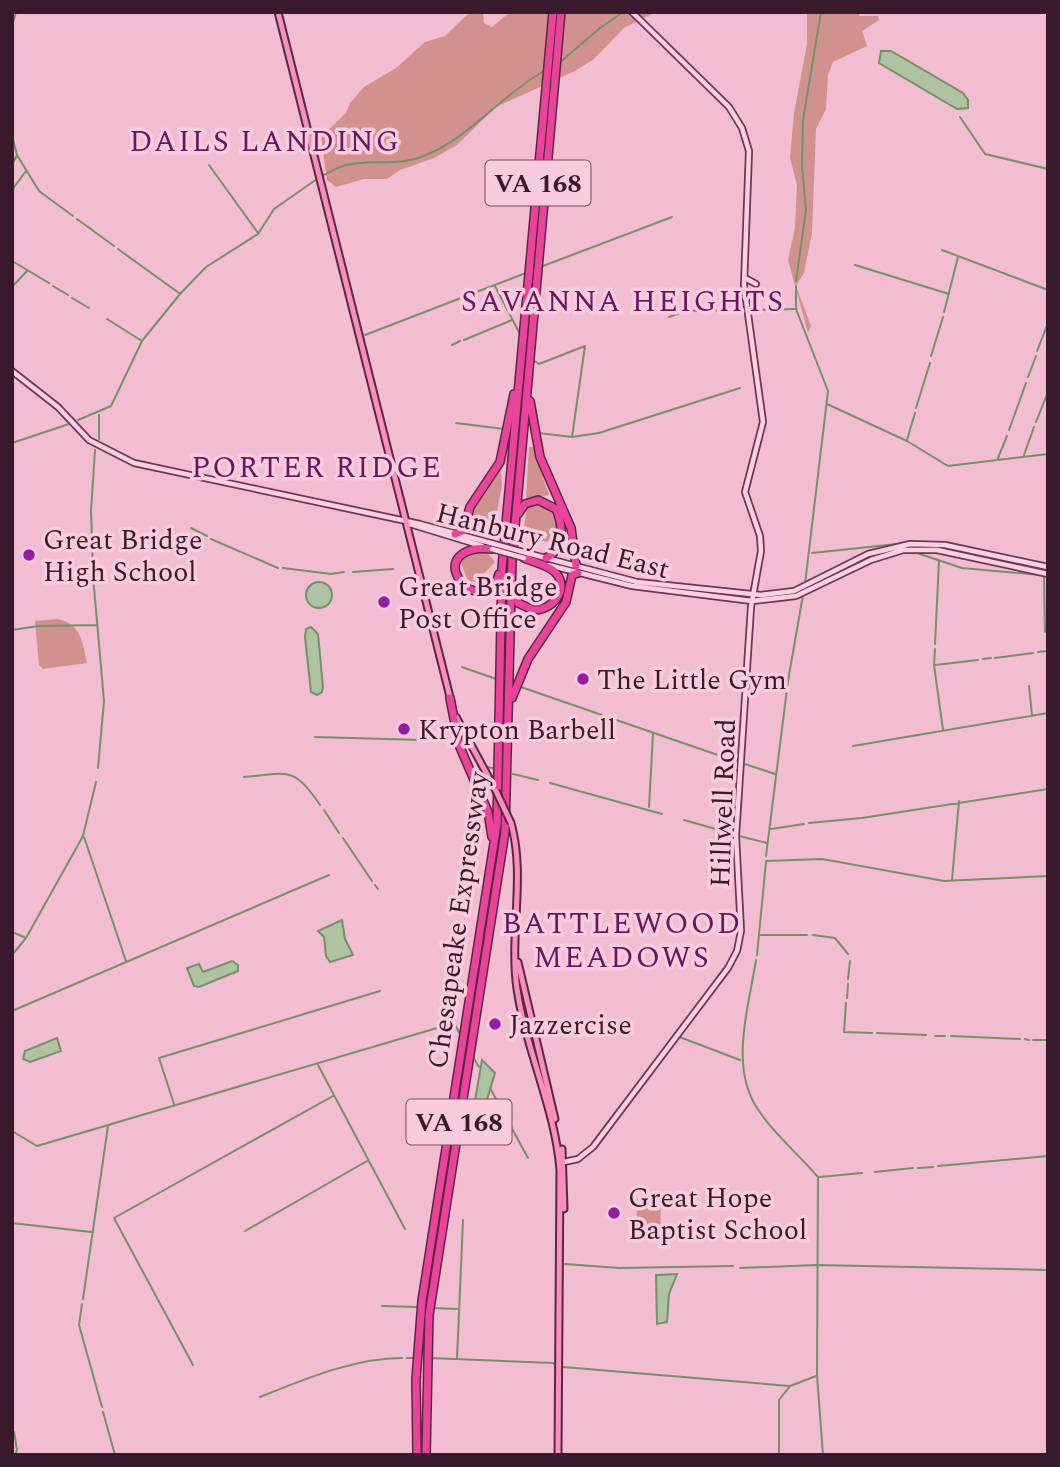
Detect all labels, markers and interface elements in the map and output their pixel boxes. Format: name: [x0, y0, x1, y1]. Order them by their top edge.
district label: DAILS LANDING: [129, 119, 401, 165]
road number: VA 168: [486, 160, 590, 206]
district label: SAVANNA HEIGHTS: [461, 279, 785, 325]
district label: PORTER RIDGE: [191, 445, 443, 491]
street label: Hanbury Road East: [431, 492, 674, 591]
place label: Great Bridge High School: [43, 519, 202, 594]
marker: Great Bridge High School: [21, 547, 37, 563]
place label: Great Bridge Post Office: [398, 566, 557, 641]
marker: Great Bridge Post Office: [376, 594, 392, 610]
place label: The Little Gym: [597, 659, 787, 702]
marker: The Little Gym: [575, 671, 591, 687]
place label: Krypton Barbell: [418, 709, 616, 752]
street label: Hillwell Road: [699, 718, 748, 888]
marker: Krypton Barbell: [396, 721, 412, 737]
street label: Chesapeake Expressway: [416, 767, 501, 1072]
district label: BATTLEWOOD MEADOWS: [502, 901, 742, 981]
place label: Jazzercise: [509, 1004, 632, 1047]
marker: Jazzercise: [487, 1016, 503, 1032]
road number: VA 168: [406, 1100, 512, 1144]
place label: Great Hope Baptist School: [628, 1177, 807, 1252]
marker: Great Hope Baptist School: [606, 1205, 622, 1221]

